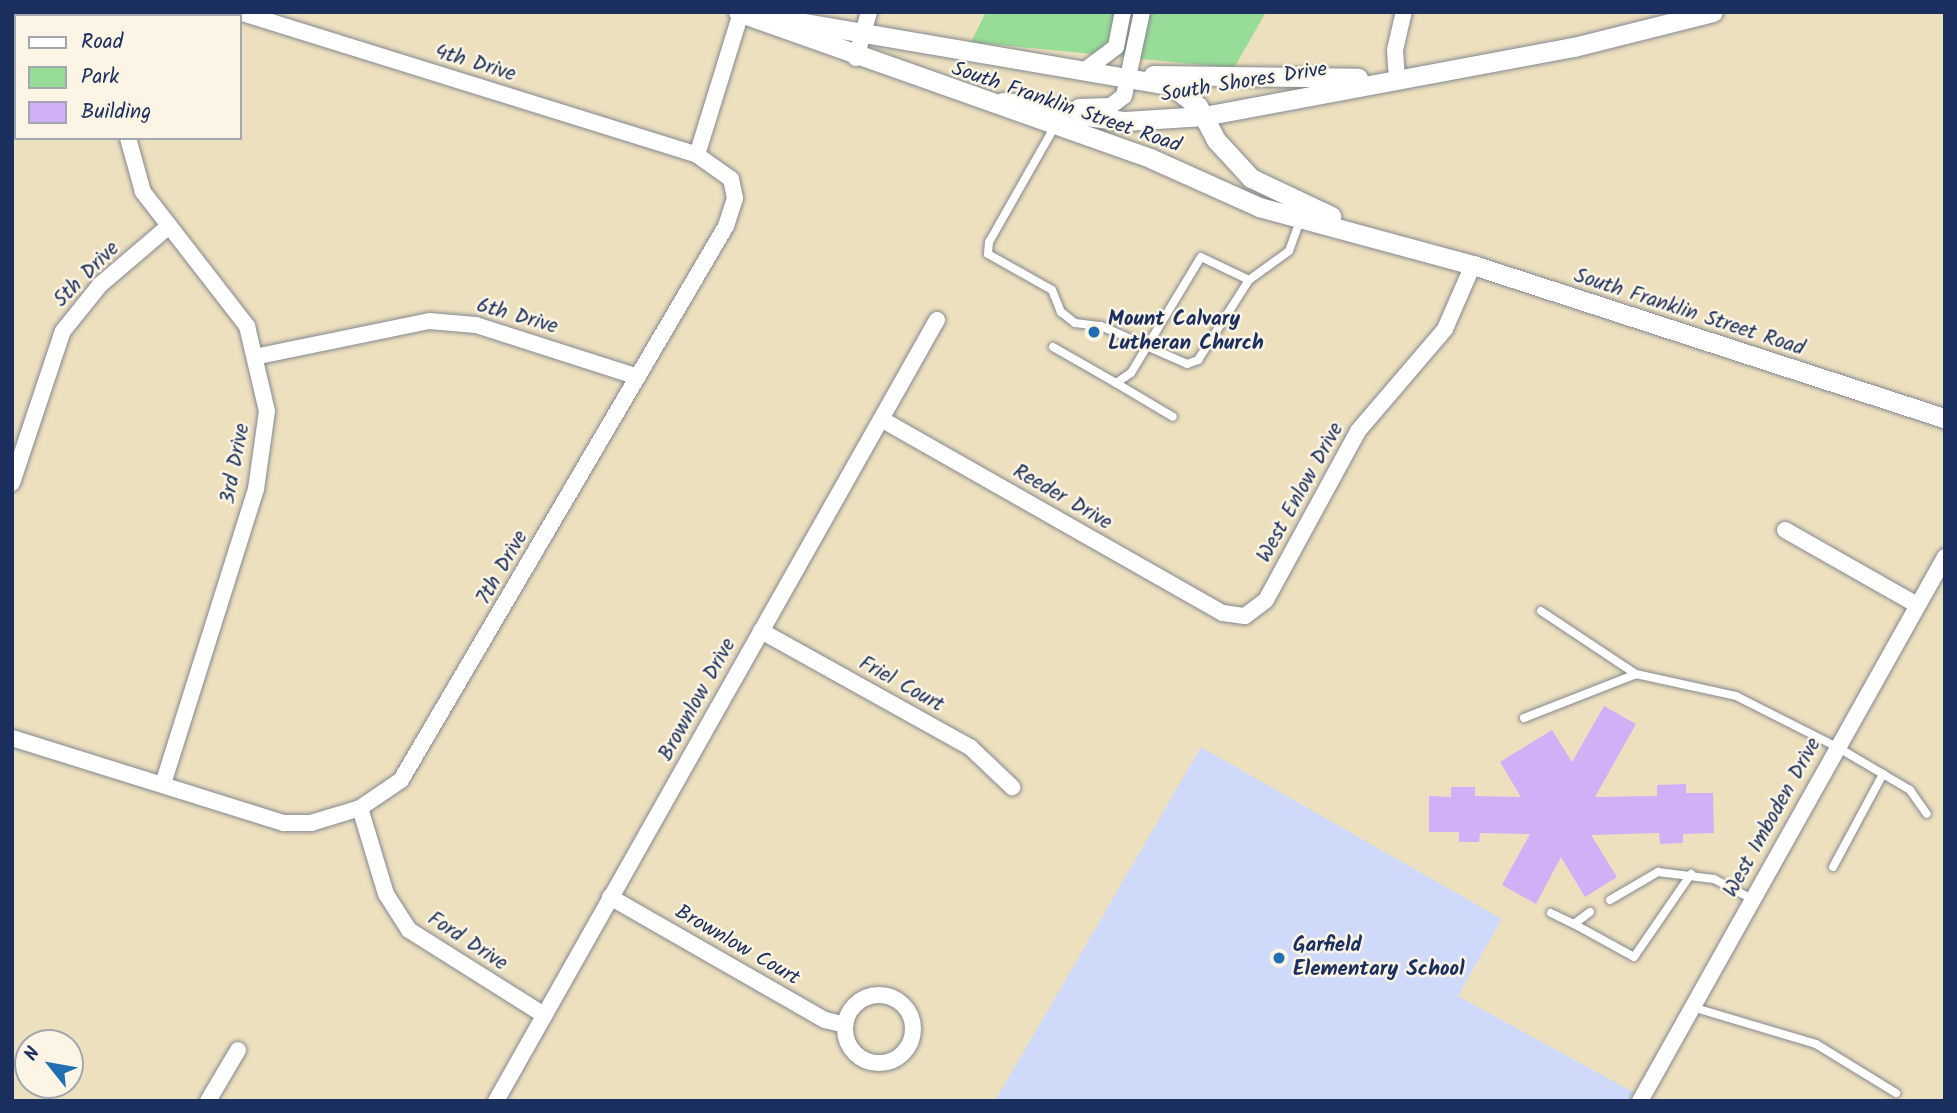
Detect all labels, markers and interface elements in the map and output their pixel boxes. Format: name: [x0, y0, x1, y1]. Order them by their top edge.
legend: [14, 14, 242, 140]
text: Road: [81, 26, 123, 59]
street label: 4th Drive: [432, 40, 518, 88]
street label: South Franklin Street Road: [948, 57, 1184, 159]
street label: South Shores Drive: [1159, 57, 1329, 109]
text: Park: [81, 61, 119, 94]
text: Building: [81, 96, 151, 129]
street label: 5th Drive: [49, 237, 125, 313]
street label: South Franklin Street Road: [1571, 264, 1807, 362]
street label: 6th Drive: [473, 293, 561, 341]
place label: Mount Calvary Lutheran Church: [1108, 307, 1264, 357]
marker: Mount Calvary Lutheran Church: [1086, 324, 1102, 340]
street label: West Enlow Drive: [1252, 419, 1350, 567]
street label: 3rd Drive: [216, 422, 256, 506]
street label: Reeder Drive: [1008, 460, 1116, 536]
street label: 7th Drive: [472, 526, 534, 610]
street label: Brownlow Drive: [654, 634, 742, 766]
street label: Friel Court: [854, 651, 948, 719]
street label: West Imboden Drive: [1719, 734, 1827, 902]
street label: Brownlow Court: [670, 900, 804, 992]
street label: Ford Drive: [422, 907, 512, 977]
place label: Garfield Elementary School: [1293, 933, 1465, 983]
marker: Garfield Elementary School: [1271, 950, 1287, 966]
north arrow: [14, 1029, 84, 1099]
text: N: [17, 1041, 49, 1067]

